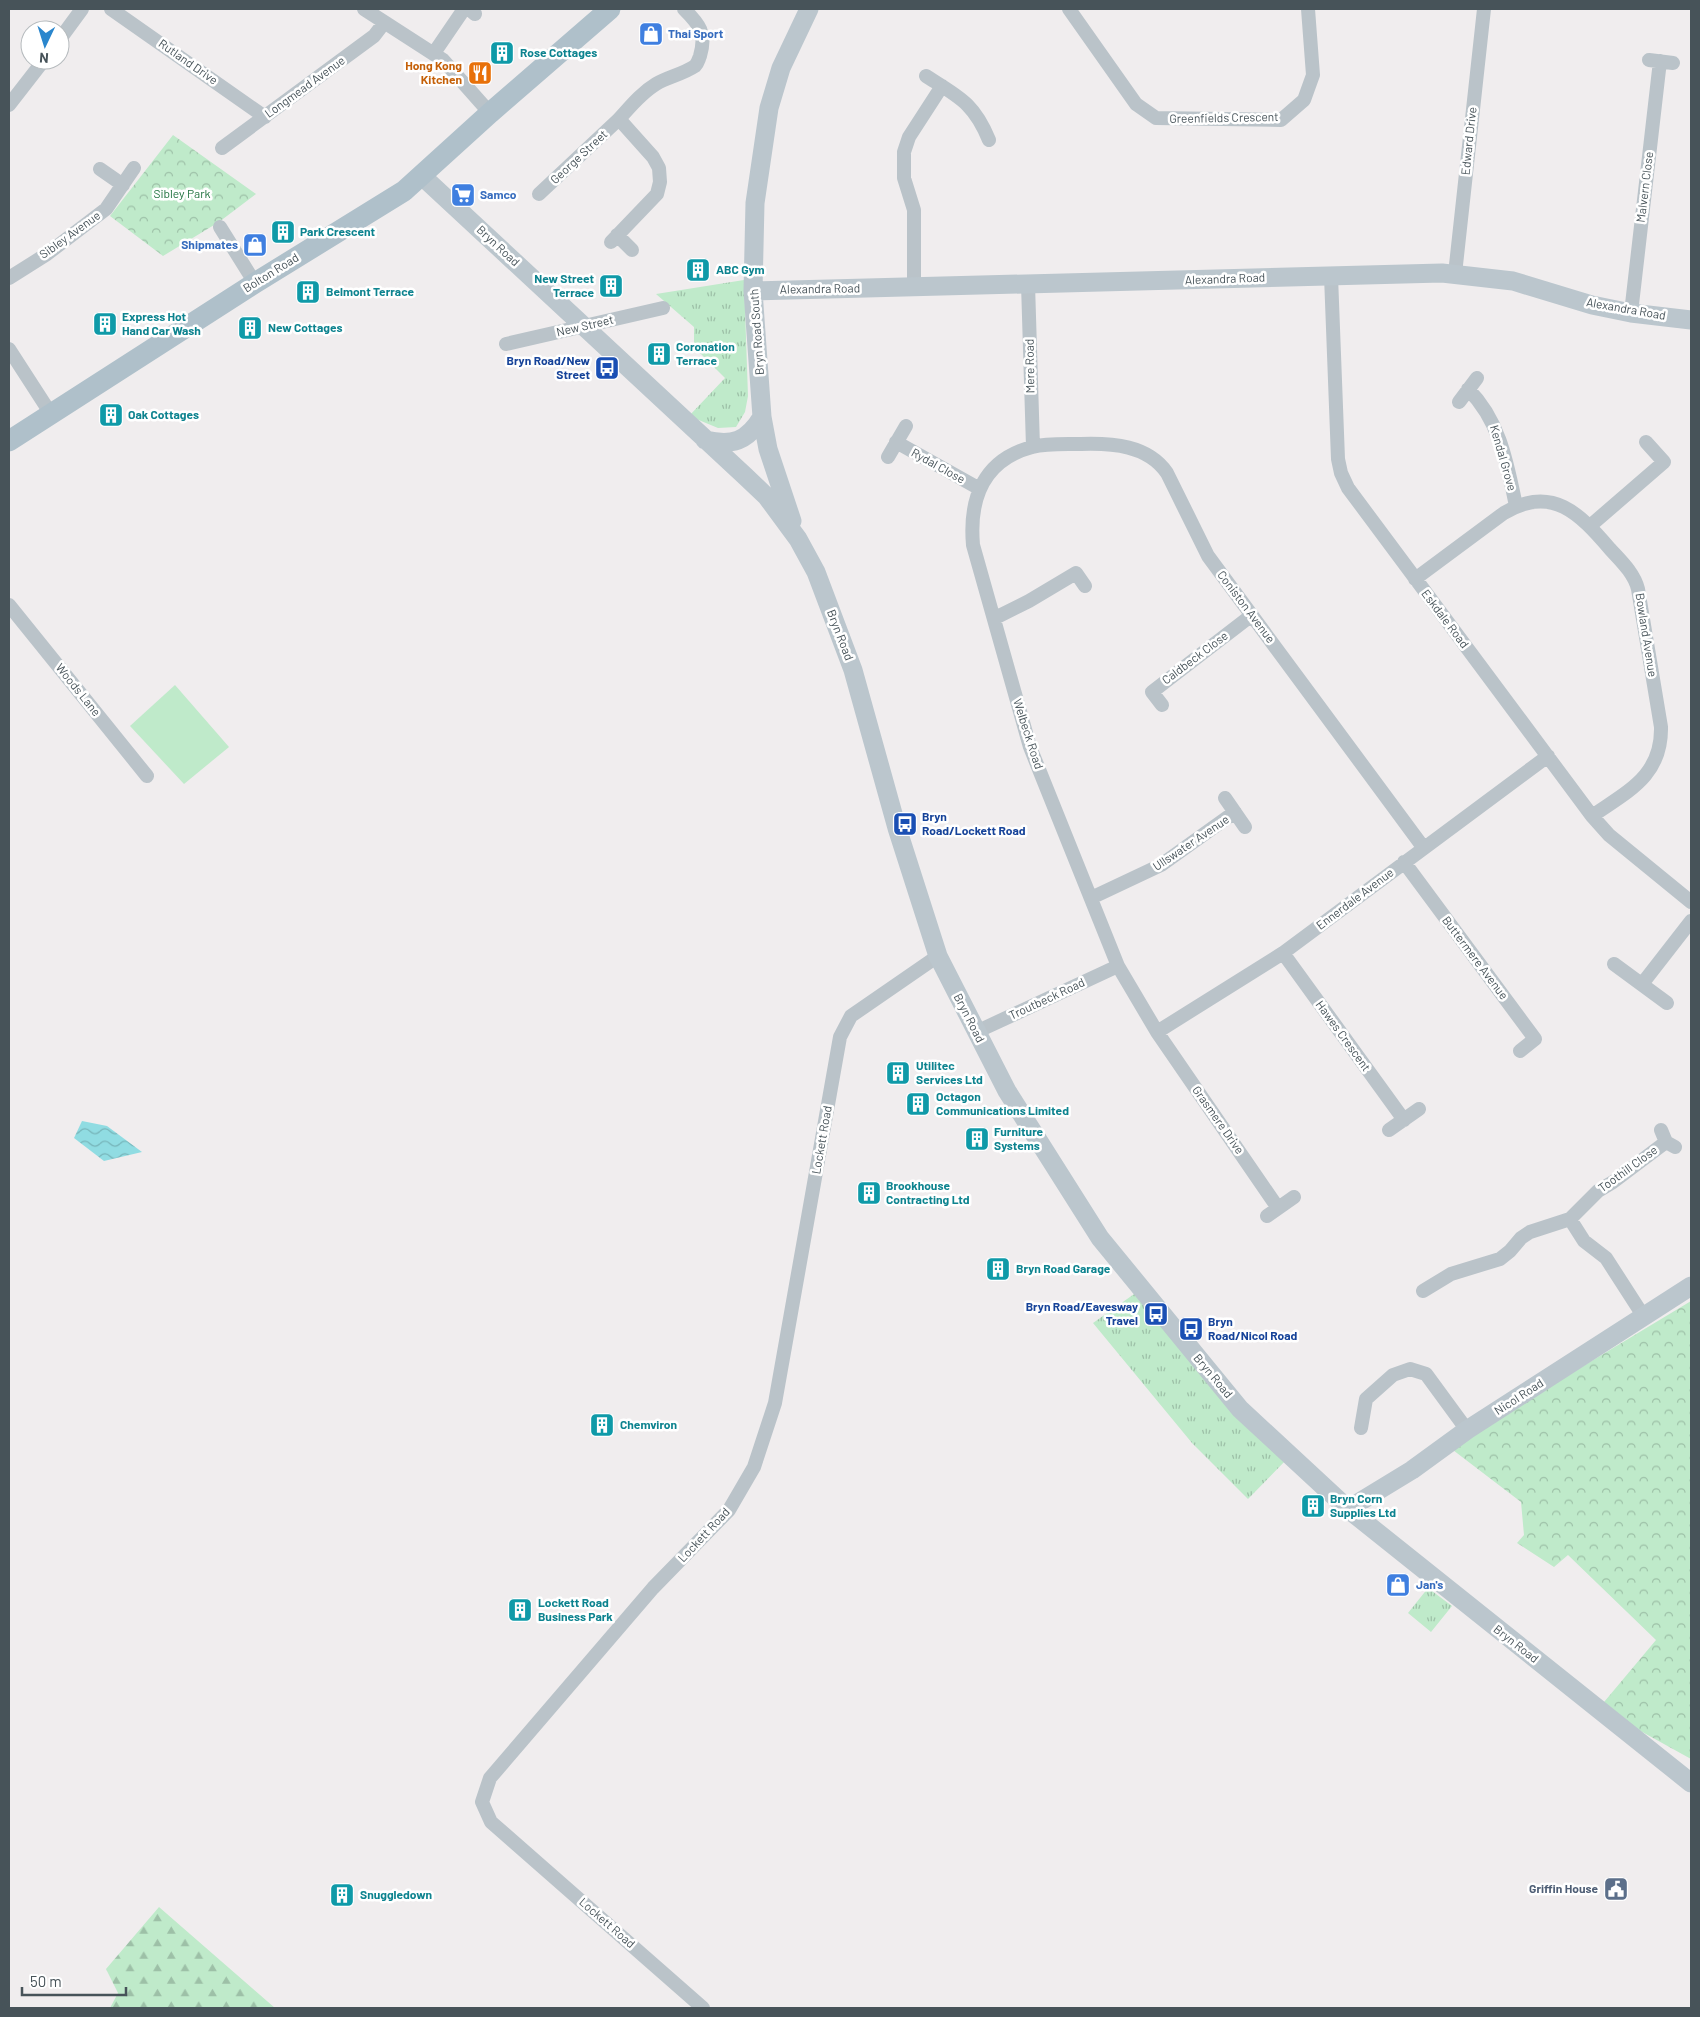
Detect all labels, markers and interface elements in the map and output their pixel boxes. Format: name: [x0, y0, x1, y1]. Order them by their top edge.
north arrow: [20, 20, 70, 70]
shop icon: Thai Sport: [638, 21, 664, 47]
place label: Thai Sport: [668, 26, 724, 40]
street label: Rutland Drive: [156, 36, 221, 87]
building icon: Rose Cottages: [489, 40, 515, 66]
place label: Rose Cottages: [520, 45, 597, 59]
text: N: [39, 50, 49, 67]
street label: Longmead Avenue: [262, 52, 347, 120]
place label: Hong Kong Kitchen: [405, 58, 462, 86]
restaurant icon: Hong Kong Kitchen: [467, 60, 493, 86]
street label: Edward Drive: [1457, 106, 1479, 176]
street label: Greenfields Crescent: [1169, 109, 1279, 125]
street label: George Street: [547, 126, 610, 186]
street label: Malvern Close: [1633, 151, 1655, 223]
supermarket icon: Samco: [450, 182, 476, 208]
park label: Sibley Park: [153, 186, 211, 200]
place label: Samco: [480, 187, 517, 201]
street label: Sibley Avenue: [36, 207, 103, 261]
building icon: Park Crescent: [270, 219, 296, 245]
street label: Bryn Road: [474, 222, 523, 269]
place label: Park Crescent: [300, 224, 376, 238]
shop icon: Shipmates: [242, 232, 268, 258]
place label: Shipmates: [181, 237, 238, 251]
street label: Bolton Road: [240, 250, 301, 295]
building icon: ABC Gym: [685, 257, 711, 283]
place label: ABC Gym: [716, 262, 765, 276]
street label: Alexandra Road: [1185, 270, 1265, 286]
place label: New Street Terrace: [534, 271, 594, 299]
building icon: New Street Terrace: [598, 273, 624, 299]
building icon: Belmont Terrace: [295, 279, 321, 305]
street label: Alexandra Road: [780, 280, 860, 296]
place label: Belmont Terrace: [326, 284, 415, 298]
street label: Bryn Road South: [746, 288, 766, 376]
street label: Alexandra Road: [1585, 294, 1667, 322]
place label: Express Hot Hand Car Wash: [122, 309, 201, 337]
building icon: Express Hot Hand Car Wash: [92, 311, 118, 337]
street label: New Street: [555, 312, 615, 338]
building icon: New Cottages: [237, 315, 263, 341]
place label: New Cottages: [268, 320, 342, 334]
place label: Coronation Terrace: [676, 339, 735, 367]
street label: Mere Road: [1022, 339, 1036, 393]
building icon: Coronation Terrace: [646, 341, 672, 367]
place label: Bryn Road/New Street: [506, 353, 591, 381]
bus stop icon: Bryn Road/New Street: [594, 355, 620, 381]
building icon: Oak Cottages: [98, 402, 124, 428]
place label: Oak Cottages: [128, 407, 199, 421]
street label: Kendal Grove: [1488, 423, 1520, 492]
street label: Rydal Close: [909, 445, 968, 486]
street label: Coniston Avenue: [1215, 568, 1279, 645]
street label: Eskdale Road: [1419, 586, 1472, 650]
street label: Bowland Avenue: [1633, 592, 1661, 678]
street label: Bryn Road: [825, 607, 857, 662]
street label: Caldbeck Close: [1159, 628, 1230, 687]
street label: Woods Lane: [53, 660, 104, 718]
street label: Welbeck Road: [1011, 697, 1047, 771]
place label: Bryn Road/Lockett Road: [922, 809, 1026, 837]
bus stop icon: Bryn Road/Lockett Road: [892, 811, 918, 837]
street label: Ullswater Avenue: [1150, 812, 1231, 873]
street label: Ennerdale Avenue: [1313, 865, 1396, 932]
street label: Buttermere Avenue: [1440, 913, 1512, 1002]
street label: Troutbeck Road: [1007, 974, 1087, 1022]
street label: Bryn Road: [952, 991, 988, 1044]
street label: Hawes Crescent: [1313, 997, 1374, 1073]
place label: Utilitec Services Ltd: [916, 1058, 983, 1086]
building icon: Utilitec Services Ltd: [885, 1060, 911, 1086]
street label: Grasmere Drive: [1190, 1083, 1247, 1156]
place label: Octagon Communications Limited: [936, 1089, 1069, 1117]
building icon: Octagon Communications Limited: [905, 1091, 931, 1117]
street label: Lockett Road: [808, 1104, 834, 1175]
place label: Furniture Systems: [994, 1124, 1044, 1152]
building icon: Furniture Systems: [964, 1126, 990, 1152]
street label: Toothill Close: [1595, 1142, 1660, 1194]
place label: Brookhouse Contracting Ltd: [886, 1178, 970, 1206]
building icon: Brookhouse Contracting Ltd: [856, 1180, 882, 1206]
building icon: Bryn Road Garage: [985, 1256, 1011, 1282]
place label: Bryn Road Garage: [1016, 1261, 1111, 1275]
place label: Bryn Road/Eavesway Travel: [1026, 1299, 1138, 1327]
bus stop icon: Bryn Road/Eavesway Travel: [1143, 1301, 1169, 1327]
place label: Bryn Road/Nicol Road: [1208, 1314, 1298, 1342]
bus stop icon: Bryn Road/Nicol Road: [1178, 1316, 1204, 1342]
street label: Bryn Road: [1191, 1350, 1236, 1400]
street label: Nicol Road: [1491, 1375, 1546, 1417]
building icon: Chemviron: [589, 1412, 615, 1438]
place label: Chemviron: [620, 1417, 677, 1431]
place label: Bryn Corn Supplies Ltd: [1330, 1491, 1396, 1519]
building icon: Bryn Corn Supplies Ltd: [1300, 1493, 1326, 1519]
street label: Lockett Road: [674, 1504, 732, 1564]
shop icon: Jan's: [1385, 1572, 1411, 1598]
place label: Jan's: [1416, 1577, 1443, 1591]
place label: Lockett Road Business Park: [538, 1595, 613, 1623]
building icon: Lockett Road Business Park: [507, 1597, 533, 1623]
street label: Bryn Road: [1491, 1621, 1542, 1665]
public building icon: Griffin House: [1603, 1876, 1629, 1902]
place label: Griffin House: [1529, 1881, 1598, 1895]
building icon: Snuggledown: [329, 1882, 355, 1908]
place label: Snuggledown: [360, 1887, 432, 1901]
street label: Lockett Road: [577, 1894, 638, 1950]
scale bar: [22, 1964, 126, 1996]
text: 50 m: [30, 1972, 62, 1990]

